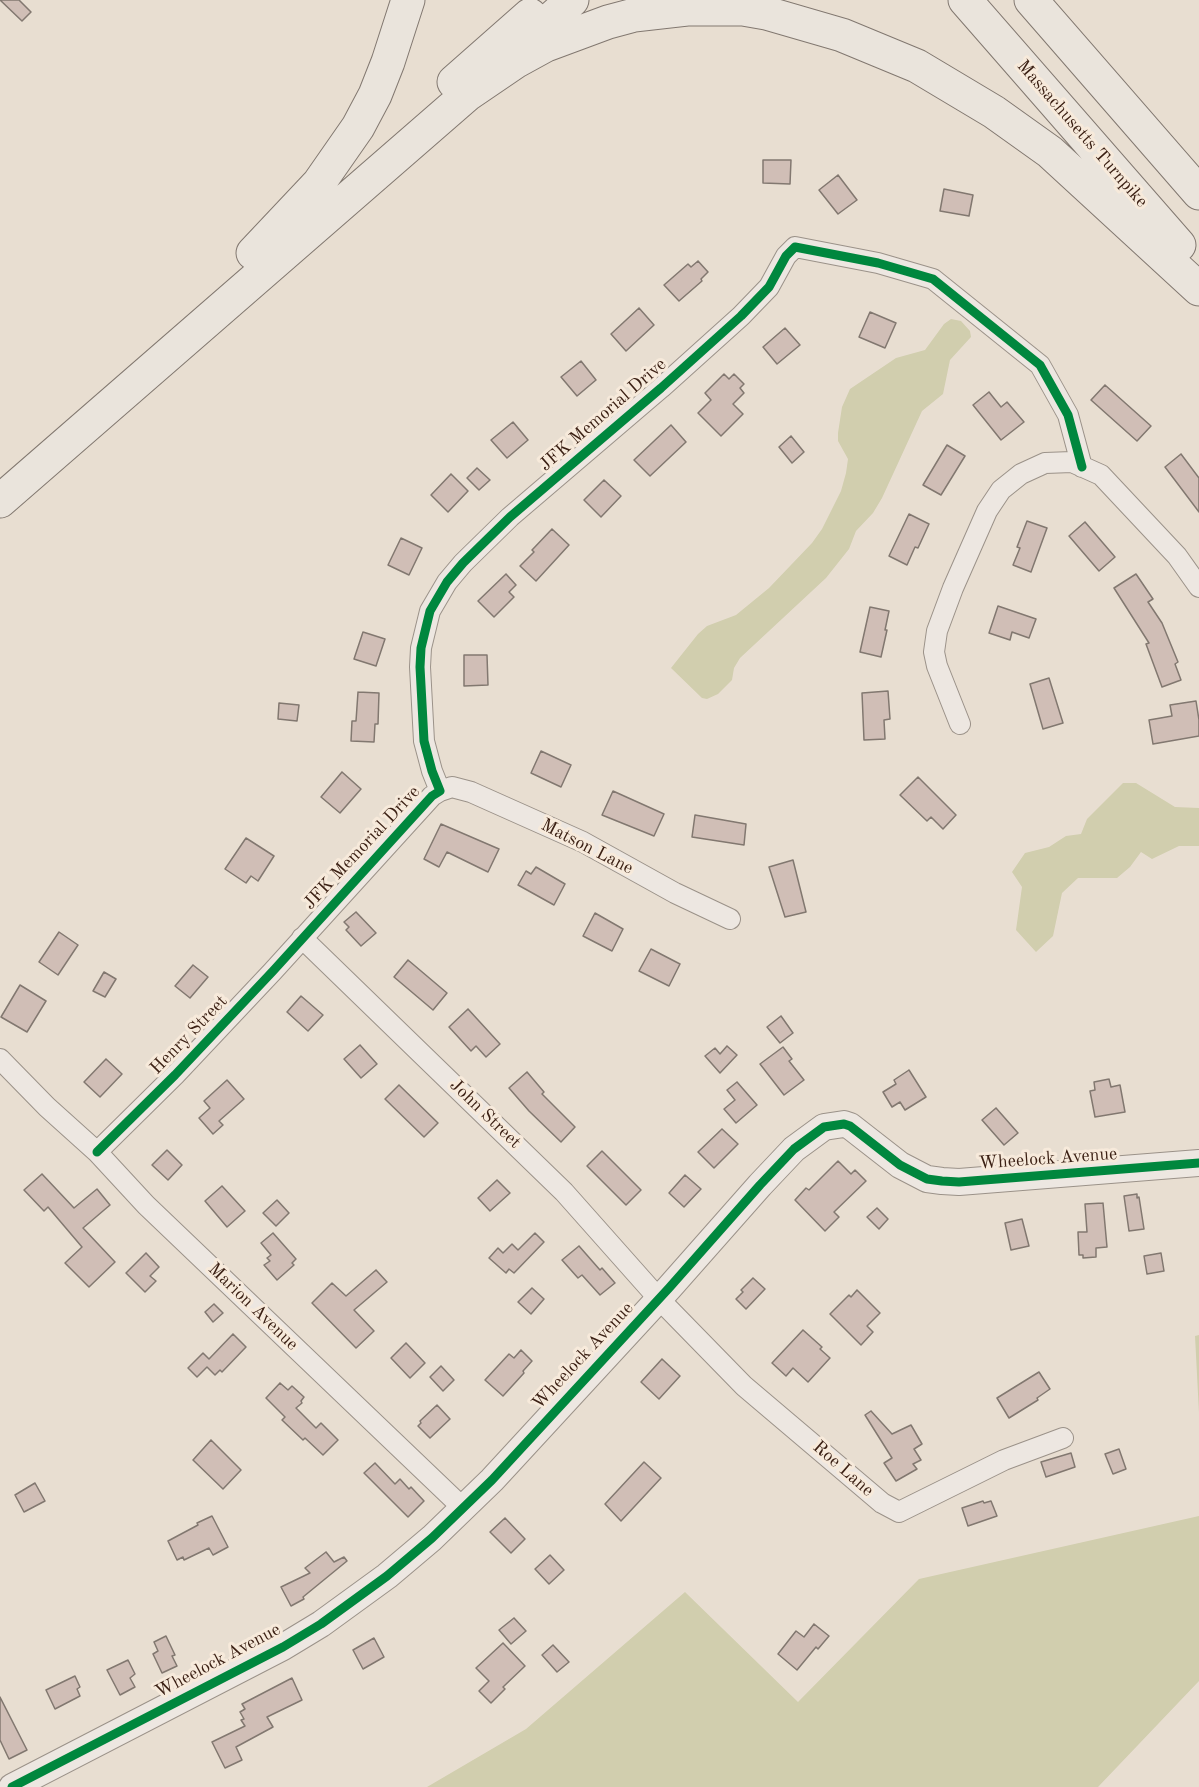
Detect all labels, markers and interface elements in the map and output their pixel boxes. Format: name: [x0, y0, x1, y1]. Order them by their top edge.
street label: Massachusetts Turnpike: [1012, 56, 1152, 212]
street label: JFK Memorial Drive: [535, 354, 671, 476]
street label: JFK Memorial Drive: [299, 782, 425, 914]
street label: Matson Lane: [537, 815, 637, 879]
street label: Henry Street: [146, 991, 232, 1079]
street label: John Street: [445, 1075, 525, 1153]
street label: Wheelock Avenue: [978, 1143, 1118, 1175]
street label: Marion Avenue: [203, 1259, 303, 1355]
street label: Wheelock Avenue: [528, 1298, 638, 1414]
street label: Roe Lane: [808, 1437, 878, 1501]
street label: Wheelock Avenue: [152, 1619, 284, 1703]

